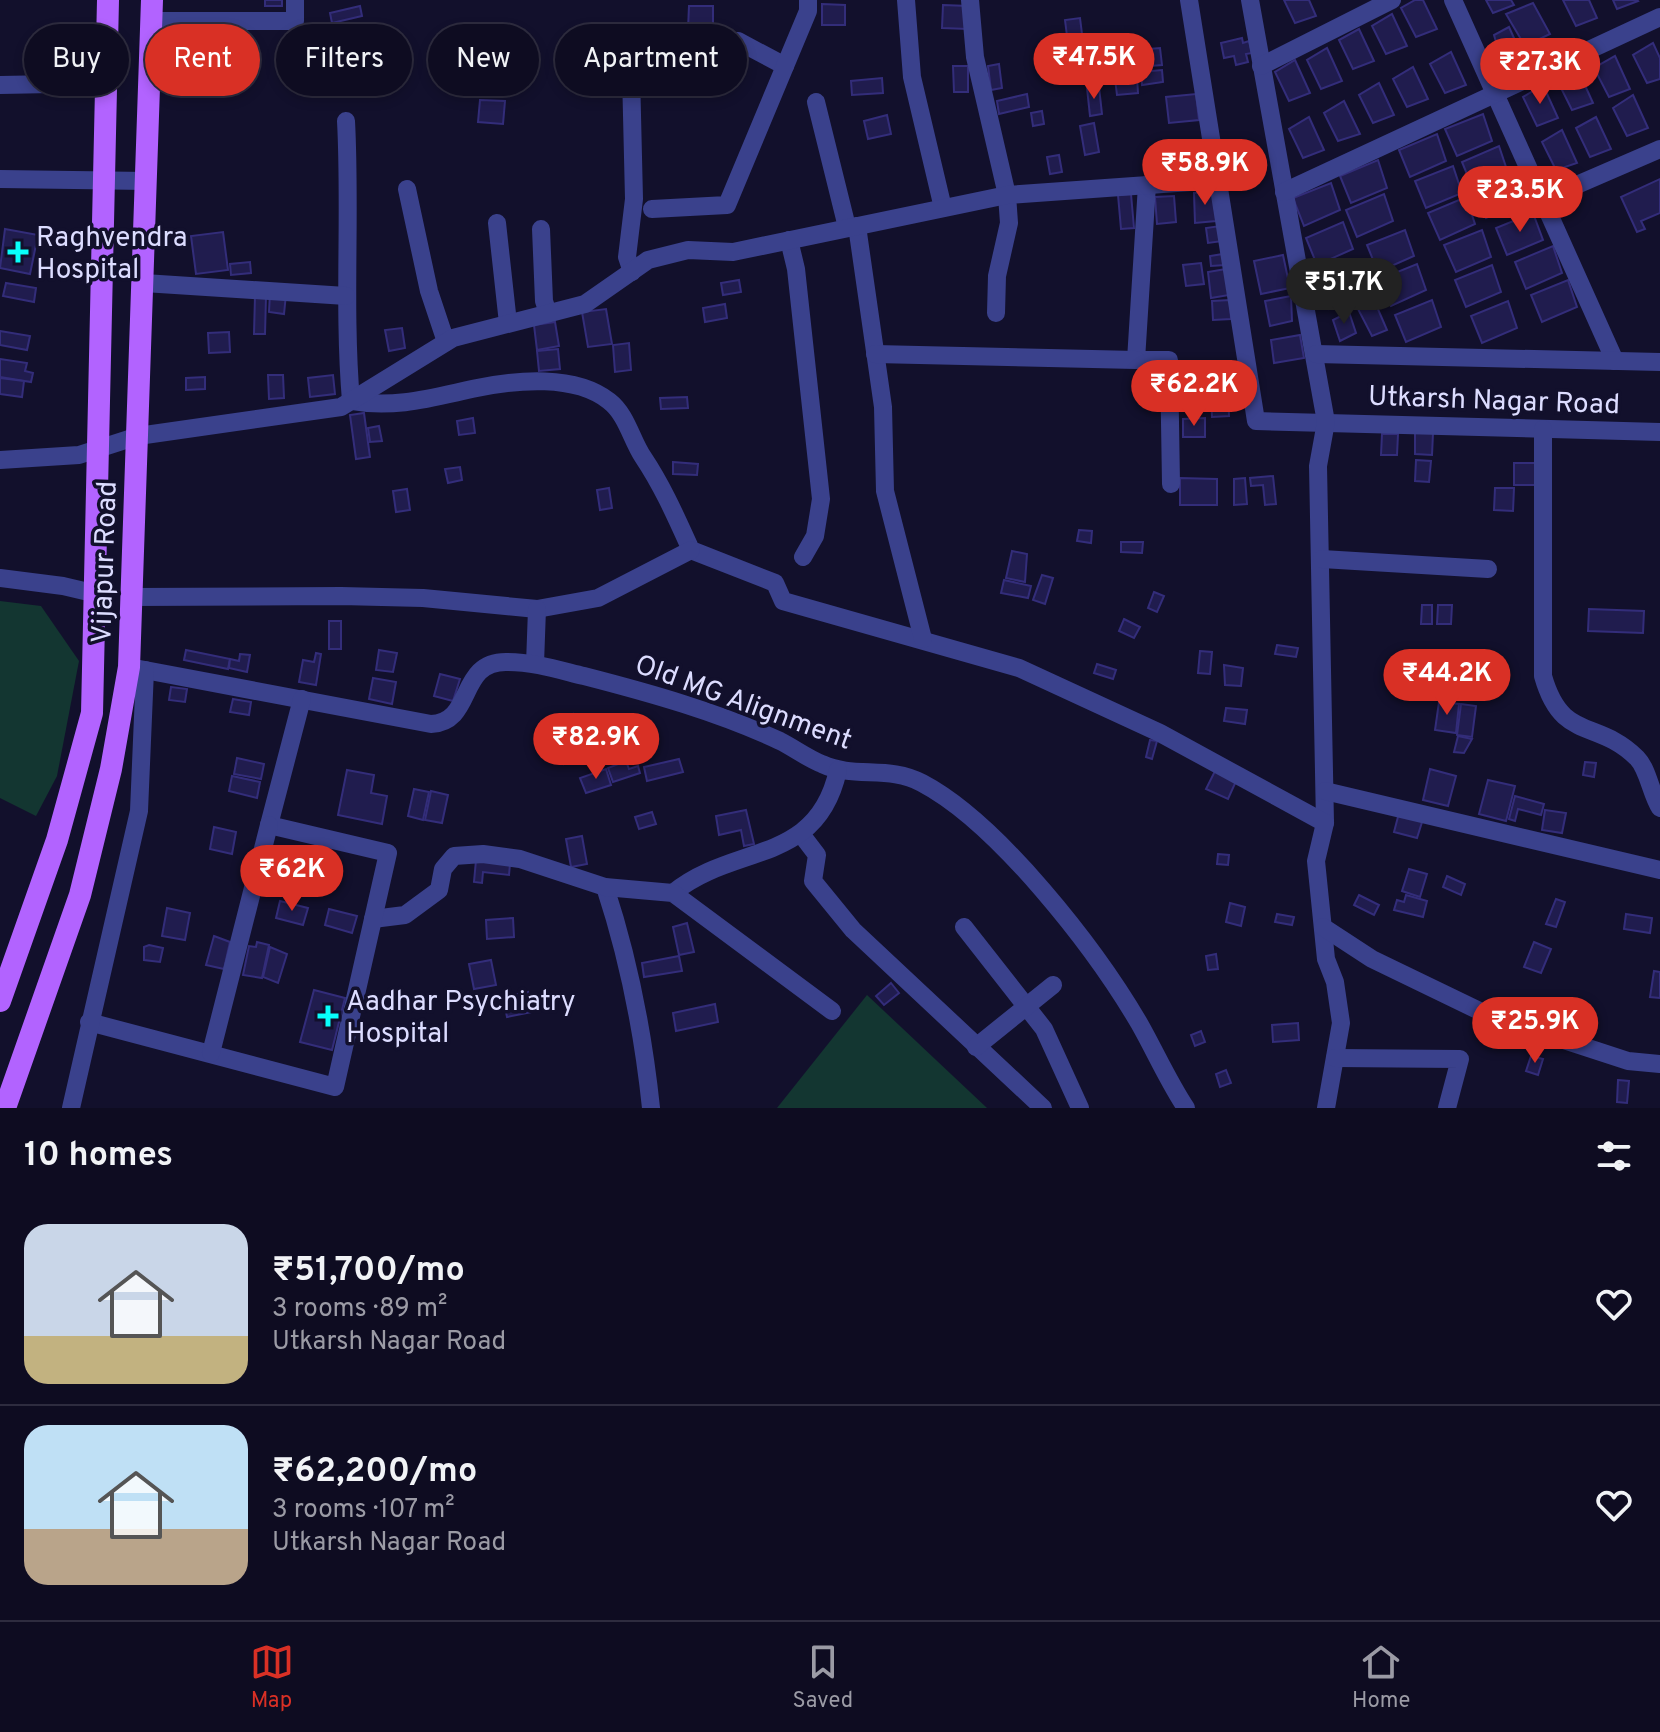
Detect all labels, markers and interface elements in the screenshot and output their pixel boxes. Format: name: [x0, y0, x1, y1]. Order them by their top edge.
chip: Buy: [24, 24, 129, 96]
chip: Rent: [145, 24, 260, 96]
chip: Filters: [276, 24, 412, 96]
chip: New: [428, 24, 539, 96]
chip: Apartment: [555, 24, 747, 96]
pin: ₹47.5K: [1029, 33, 1159, 101]
pin: ₹27.3K: [1475, 38, 1605, 106]
text: ₹47.5K: [1051, 42, 1137, 75]
text: ₹27.3K: [1498, 47, 1582, 80]
pin: ₹58.9K: [1140, 139, 1270, 207]
text: ₹58.9K: [1160, 148, 1250, 181]
pin: ₹23.5K: [1455, 166, 1585, 234]
text: ₹23.5K: [1476, 175, 1564, 208]
place label: Raghvendra Hospital: [36, 221, 187, 289]
marker: Raghvendra Hospital: [7, 241, 29, 263]
pin: ₹51.7K: [1279, 258, 1409, 326]
text: ₹51.7K: [1304, 267, 1384, 300]
pin: ₹62.2K: [1129, 360, 1259, 428]
text: ₹62.2K: [1149, 369, 1239, 402]
street label: Utkarsh Nagar Road: [1367, 380, 1621, 424]
street label: Vijapur Road: [85, 480, 127, 644]
street label: Old MG Alignment: [630, 648, 856, 760]
pin: ₹44.2K: [1382, 649, 1512, 717]
text: ₹44.2K: [1401, 658, 1493, 691]
pin: ₹82.9K: [531, 713, 661, 781]
text: ₹82.9K: [551, 722, 641, 755]
pin: ₹62K: [245, 845, 339, 913]
text: ₹62K: [258, 854, 326, 887]
place label: Aadhar Psychiatry Hospital: [346, 985, 576, 1053]
pin: ₹25.9K: [1470, 997, 1600, 1065]
marker: Aadhar Psychiatry Hospital: [317, 1005, 339, 1027]
text: ₹25.9K: [1490, 1006, 1580, 1039]
icon: filters: [1592, 1134, 1636, 1178]
text: 10 homes: [24, 1135, 173, 1178]
text: ₹51,700/mo: [272, 1250, 465, 1293]
icon: home: [88, 1256, 184, 1352]
icon: heart: [1592, 1282, 1636, 1326]
text: 3 rooms · 89 m²: [272, 1293, 447, 1326]
text: Utkarsh Nagar Road: [272, 1326, 506, 1359]
text: ₹62,200/mo: [272, 1451, 477, 1494]
icon: home: [88, 1457, 184, 1553]
icon: heart: [1592, 1483, 1636, 1527]
text: 3 rooms · 107 m²: [272, 1494, 455, 1527]
text: Utkarsh Nagar Road: [272, 1527, 506, 1560]
tab: Map: [250, 1640, 294, 1715]
tab: Saved: [793, 1640, 853, 1715]
tab: Home: [1352, 1640, 1410, 1715]

